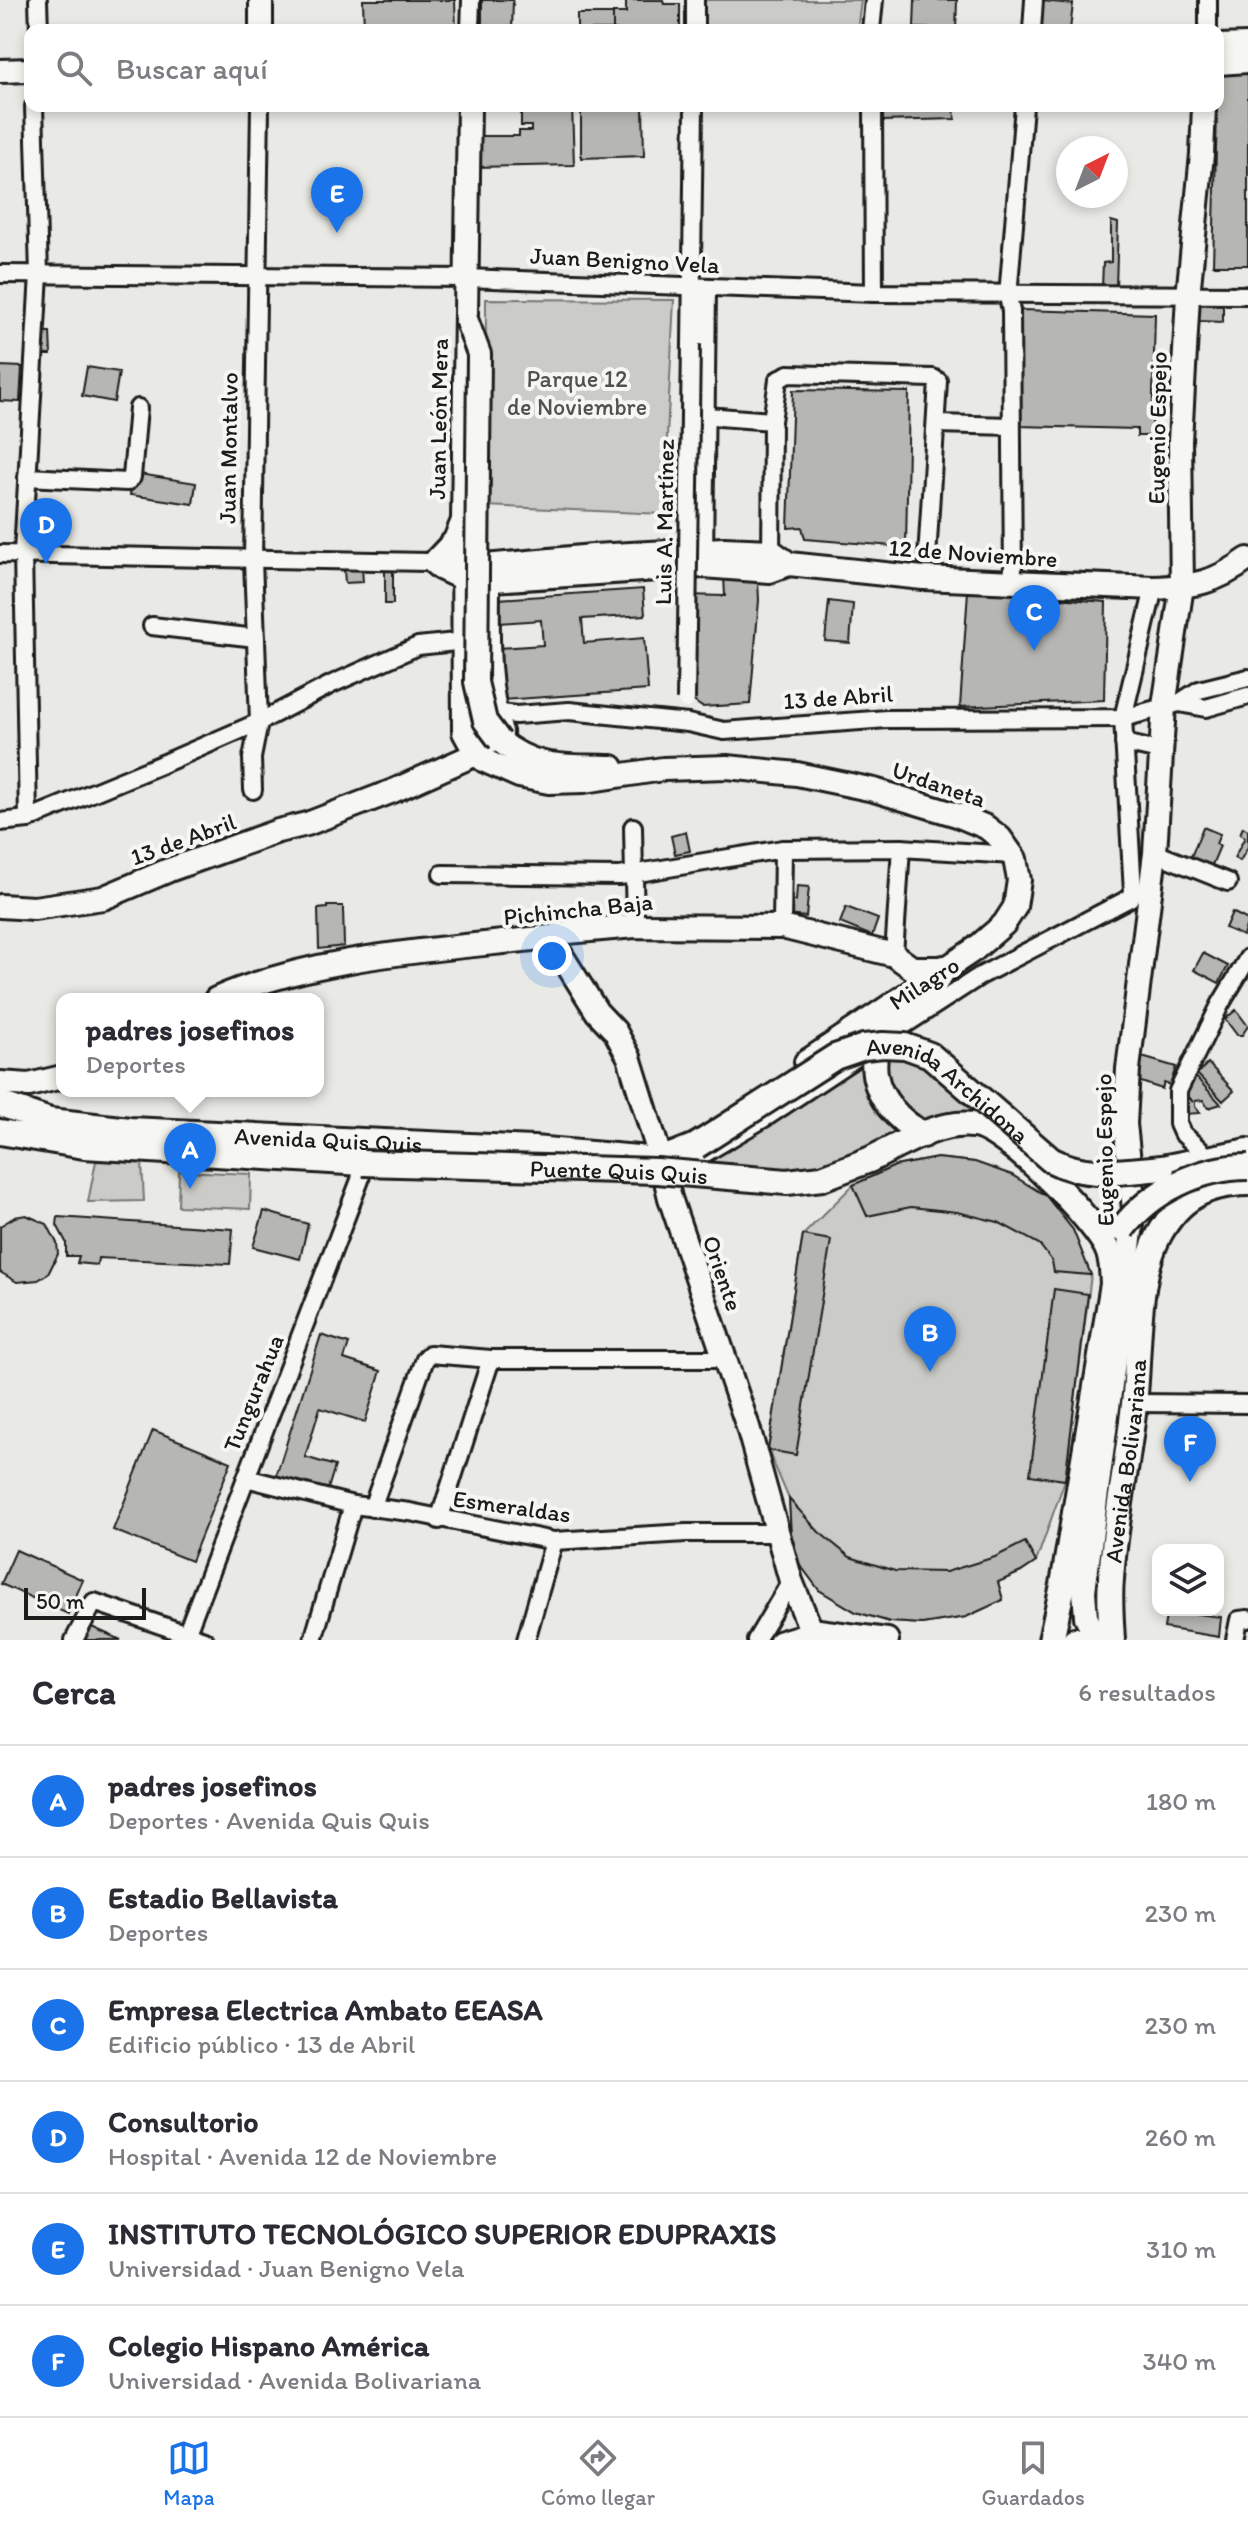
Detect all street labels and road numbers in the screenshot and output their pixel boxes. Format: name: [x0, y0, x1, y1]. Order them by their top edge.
street label: Juan Benigno Vela: [530, 241, 721, 279]
street label: Juan León Mera: [422, 338, 454, 500]
street label: Eugenio Espejo: [1141, 351, 1173, 505]
street label: Juan Montalvo: [212, 372, 244, 524]
street label: Luis A. Martínez: [648, 439, 680, 605]
street label: 12 de Noviembre: [888, 533, 1058, 573]
street label: 13 de Abril: [782, 679, 894, 715]
street label: Urdaneta: [888, 754, 990, 814]
street label: 13 de Abril: [126, 807, 240, 871]
street label: Pichincha Baja: [502, 887, 654, 931]
street label: Milagro: [884, 950, 964, 1016]
street label: Avenida Archidona: [864, 1030, 1036, 1150]
street label: Eugenio Espejo: [1088, 1073, 1120, 1227]
street label: Avenida Quis Quis: [234, 1120, 423, 1158]
street label: Puente Quis Quis: [529, 1153, 709, 1190]
street label: Oriente: [697, 1231, 749, 1315]
street label: Tungurahua: [216, 1330, 290, 1456]
street label: Avenida Bolivariana: [1098, 1358, 1152, 1564]
street label: Esmeraldas: [451, 1483, 573, 1529]

